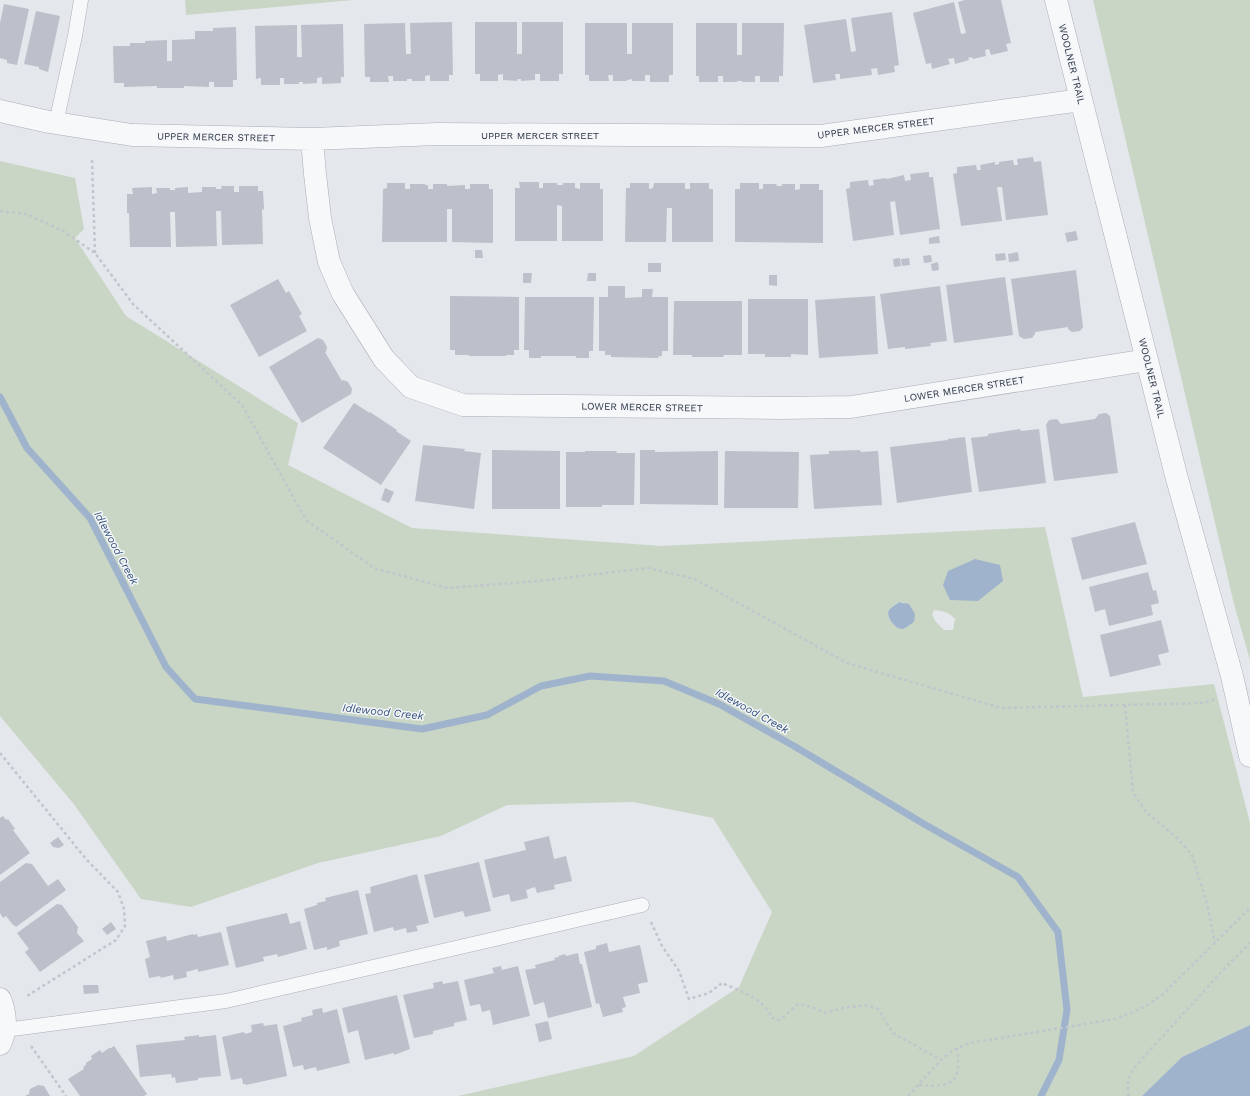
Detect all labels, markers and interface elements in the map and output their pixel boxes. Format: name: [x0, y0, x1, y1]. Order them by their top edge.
street label: WOOLNER TRAIL: [1057, 23, 1087, 105]
street label: UPPER MERCER STREET: [817, 115, 935, 141]
street label: UPPER MERCER STREET: [157, 130, 275, 144]
street label: UPPER MERCER STREET: [481, 130, 599, 141]
street label: WOOLNER TRAIL: [1137, 337, 1167, 419]
street label: LOWER MERCER STREET: [903, 374, 1025, 404]
street label: LOWER MERCER STREET: [581, 400, 703, 414]
water label: Idlewood Creek: [91, 509, 141, 588]
water label: Idlewood Creek: [713, 686, 792, 737]
water label: Idlewood Creek: [342, 701, 425, 723]

